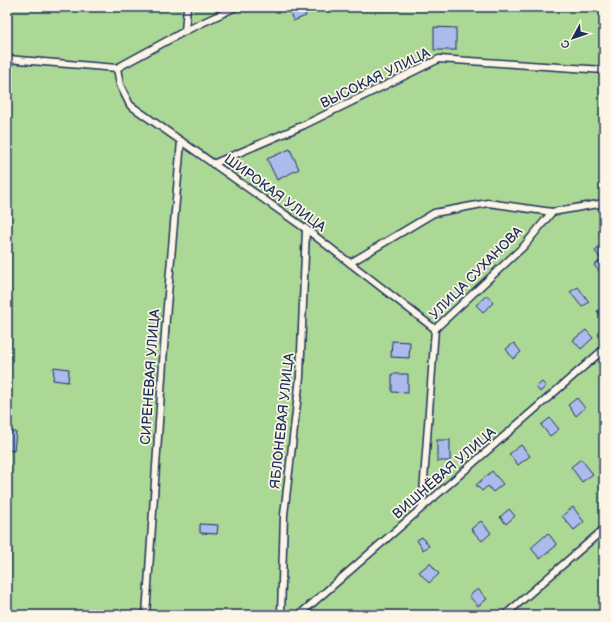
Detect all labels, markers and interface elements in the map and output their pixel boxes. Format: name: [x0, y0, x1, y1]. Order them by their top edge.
north arrow: [553, 18, 593, 58]
text: С: [558, 37, 573, 51]
street label: ВЫСОКАЯ УЛИЦА: [317, 44, 433, 112]
street label: ШИРОКАЯ УЛИЦА: [221, 150, 330, 236]
street label: УЛИЦА СУХАНОВА: [426, 223, 526, 323]
street label: СИРЕНЕВАЯ УЛИЦА: [137, 308, 163, 445]
street label: ЯБЛОНЕВАЯ УЛИЦА: [266, 352, 298, 490]
street label: ВИШНЁВАЯ УЛИЦА: [388, 422, 499, 522]

